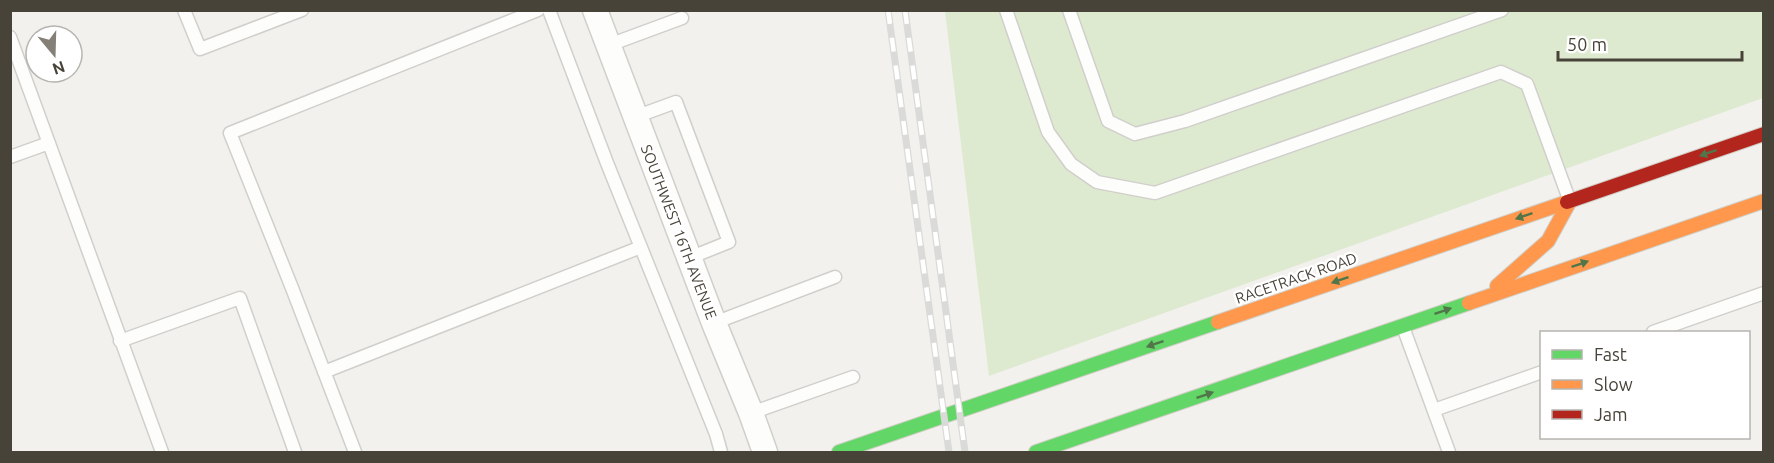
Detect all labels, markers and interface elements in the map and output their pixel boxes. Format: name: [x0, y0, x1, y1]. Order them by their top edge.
north arrow: [24, 24, 84, 84]
scale bar: [1558, 24, 1742, 62]
text: 50 m: [1567, 34, 1607, 54]
text: N: [50, 58, 67, 79]
street label: SOUTHWEST 16TH AVENUE: [638, 142, 720, 322]
one-way arrow: [1699, 148, 1717, 158]
one-way arrow: [1515, 212, 1533, 222]
street label: RACETRACK ROAD: [1233, 249, 1359, 307]
one-way arrow: [1571, 259, 1589, 269]
one-way arrow: [1330, 276, 1348, 285]
one-way arrow: [1434, 305, 1452, 315]
legend: [1540, 331, 1750, 439]
one-way arrow: [1146, 339, 1164, 349]
text: Fast: [1594, 344, 1627, 364]
text: Slow: [1594, 374, 1633, 394]
one-way arrow: [1196, 389, 1214, 399]
text: Jam: [1594, 404, 1628, 424]

